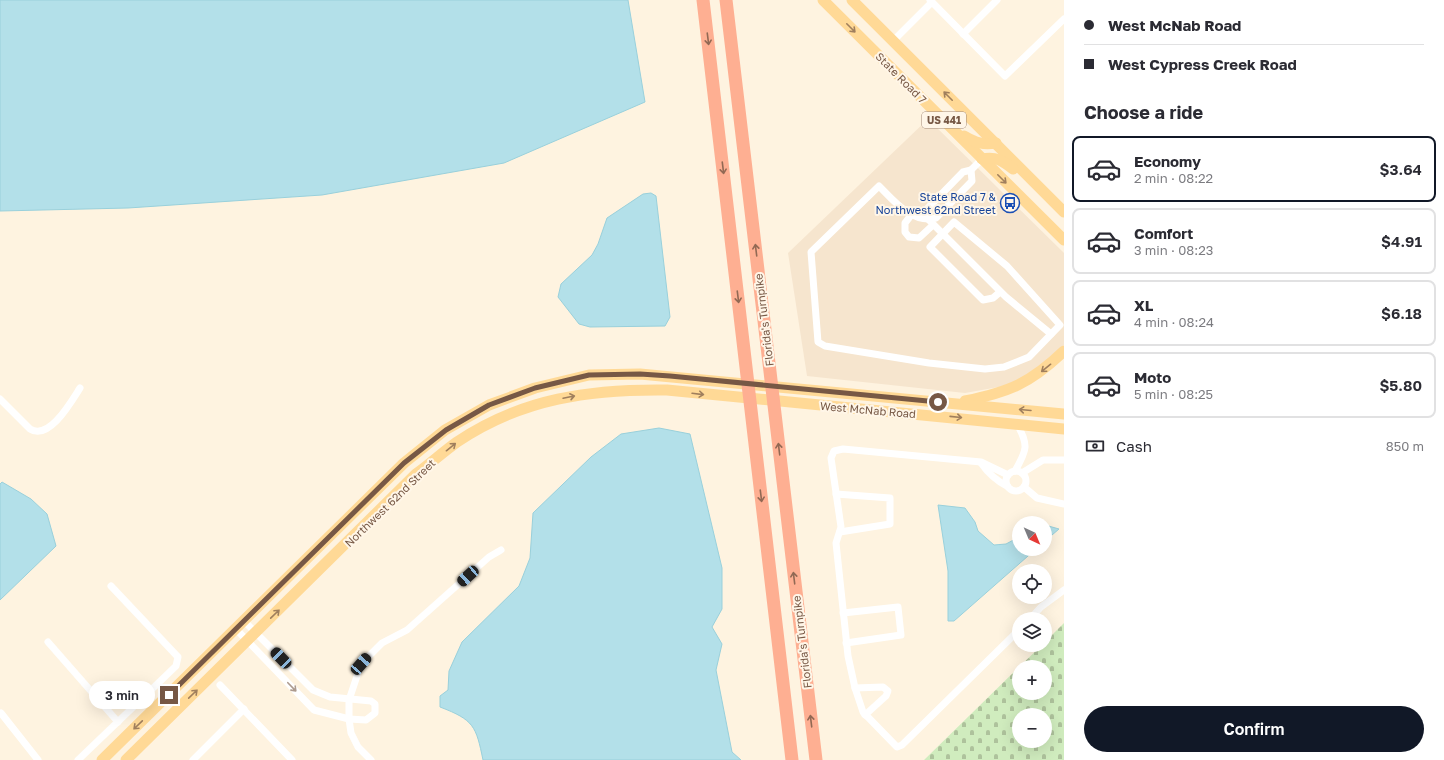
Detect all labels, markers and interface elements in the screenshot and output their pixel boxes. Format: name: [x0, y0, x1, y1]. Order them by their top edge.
text: West McNab Road: [1108, 16, 1241, 34]
one-way arrow: [846, 23, 856, 32]
one-way arrow: [704, 32, 711, 45]
street label: State Road 7: [873, 50, 930, 106]
text: West Cypress Creek Road: [1108, 55, 1297, 73]
one-way arrow: [943, 91, 953, 101]
text: Choose a ride: [1084, 101, 1203, 123]
road number: US 441: [922, 112, 966, 128]
icon: car: [1086, 151, 1122, 187]
text: Economy: [1134, 152, 1201, 170]
text: $3.64: [1380, 160, 1422, 178]
one-way arrow: [719, 161, 726, 174]
text: 2 min · 08:22: [1134, 170, 1213, 186]
one-way arrow: [997, 174, 1007, 184]
place label: State Road 7 & Northwest 62nd Street: [875, 190, 997, 216]
bus stop icon: State Road 7 & Northwest 62nd Street: [999, 192, 1021, 214]
icon: car: [1086, 223, 1122, 259]
text: Comfort: [1134, 224, 1193, 242]
text: $4.91: [1381, 232, 1422, 250]
text: 3 min · 08:23: [1134, 242, 1213, 258]
one-way arrow: [752, 244, 760, 257]
street label: Florida's Turnpike: [751, 273, 776, 367]
one-way arrow: [734, 290, 742, 303]
icon: car: [1086, 295, 1122, 331]
text: XL: [1134, 296, 1153, 314]
text: $6.18: [1381, 304, 1422, 322]
text: 4 min · 08:24: [1134, 314, 1214, 330]
one-way arrow: [1041, 364, 1052, 372]
icon: car: [1086, 367, 1122, 403]
text: Moto: [1134, 368, 1171, 386]
text: $5.80: [1379, 376, 1422, 394]
text: 5 min · 08:25: [1134, 386, 1213, 402]
one-way arrow: [691, 390, 704, 398]
one-way arrow: [562, 393, 575, 401]
route start: [929, 393, 947, 411]
street label: West McNab Road: [820, 399, 916, 420]
one-way arrow: [1019, 406, 1032, 414]
one-way arrow: [949, 414, 962, 421]
icon: cash: [1084, 435, 1106, 457]
text: Cash: [1116, 437, 1152, 455]
text: 850 m: [1386, 438, 1424, 454]
one-way arrow: [445, 443, 456, 451]
one-way arrow: [775, 443, 783, 456]
street label: Northwest 62nd Street: [342, 456, 438, 549]
one-way arrow: [757, 489, 765, 502]
north arrow: [1012, 516, 1052, 556]
map controls: [1012, 516, 1052, 748]
car: [455, 564, 481, 588]
button: locate: [1012, 564, 1052, 604]
one-way arrow: [790, 572, 798, 585]
street label: Florida's Turnpike: [789, 595, 814, 689]
one-way arrow: [270, 609, 280, 619]
button: layers: [1012, 612, 1052, 652]
car: [268, 645, 294, 671]
car: [349, 651, 373, 677]
button: +: [1012, 660, 1052, 700]
callout: 3 min: [89, 681, 155, 709]
one-way arrow: [287, 682, 296, 692]
route end: [160, 686, 178, 704]
text: 3 min: [105, 687, 139, 703]
one-way arrow: [188, 689, 198, 698]
button: Confirm: [1084, 706, 1424, 752]
button: −: [1012, 708, 1052, 748]
one-way arrow: [807, 715, 815, 728]
one-way arrow: [133, 720, 143, 730]

